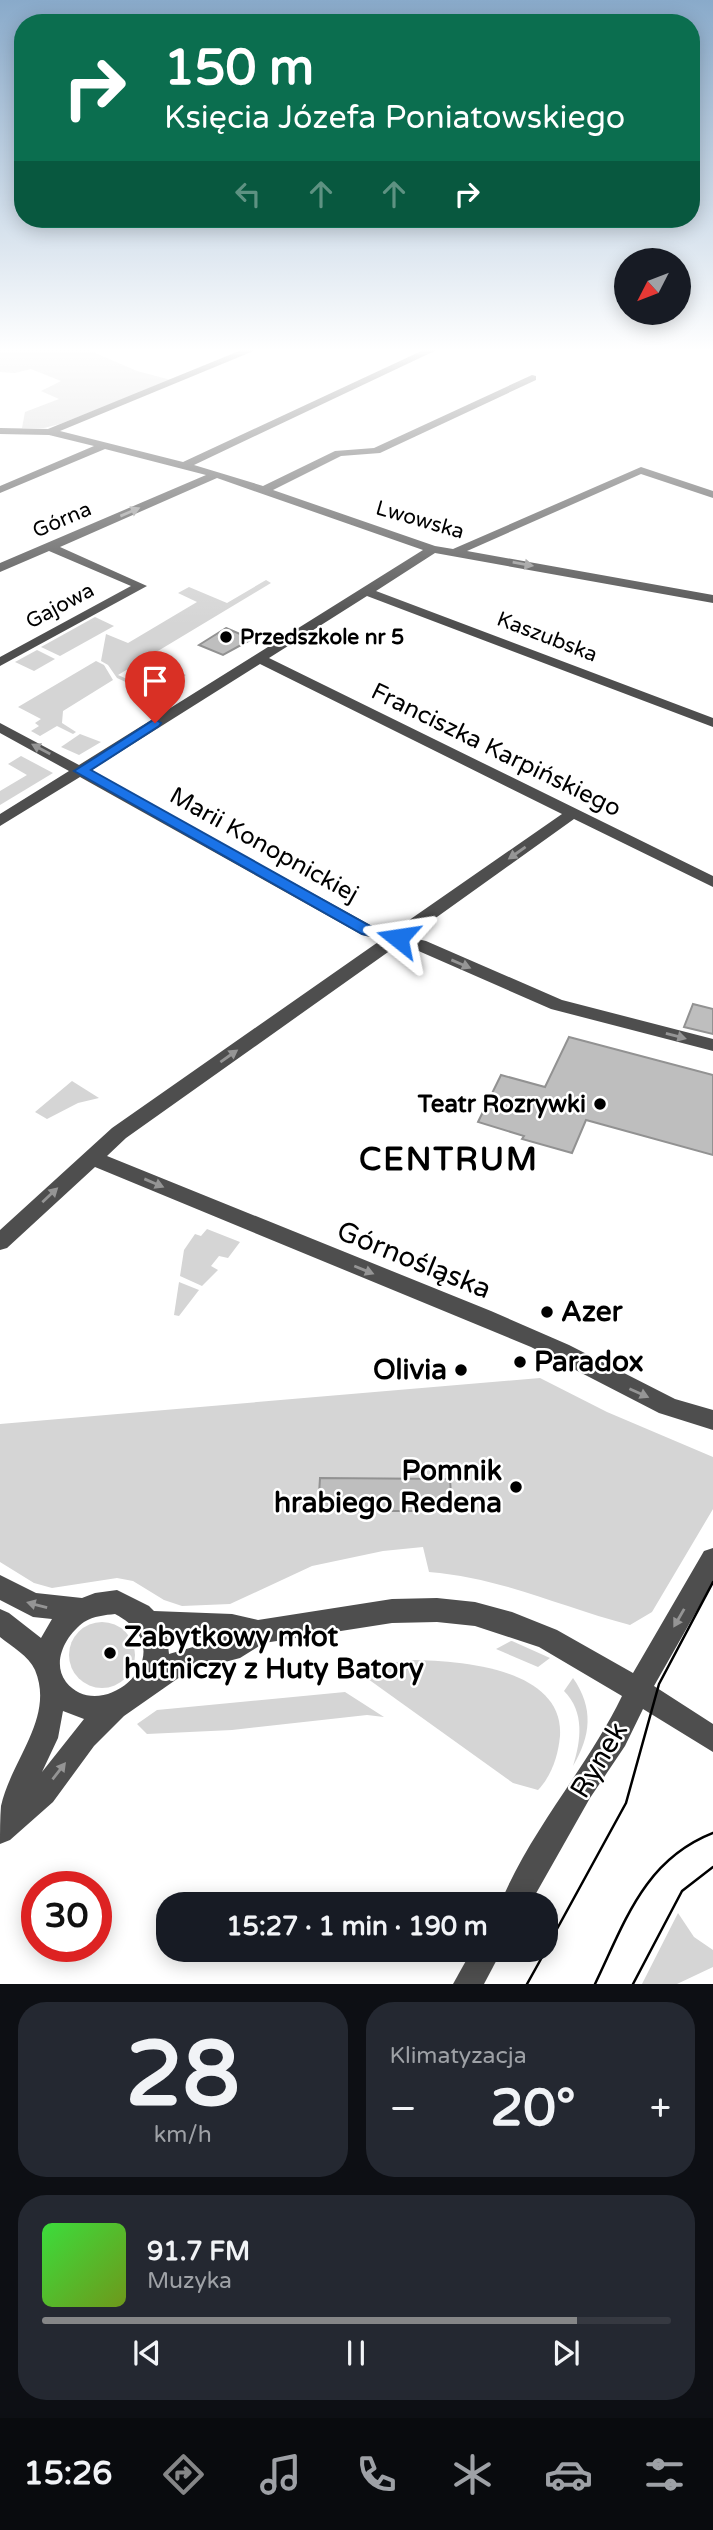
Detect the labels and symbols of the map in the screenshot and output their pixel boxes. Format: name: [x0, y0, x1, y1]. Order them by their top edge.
north arrow: [614, 248, 691, 326]
street label: Lwowska: [373, 495, 467, 545]
street label: Górna: [29, 497, 95, 543]
one-way arrow: [120, 507, 141, 518]
one-way arrow: [512, 559, 534, 570]
street label: Gajowa: [21, 578, 99, 634]
street label: Kaszubska: [493, 606, 601, 668]
place label: Przedszkole nr 5: [240, 625, 404, 650]
marker: Przedszkole nr 5: [218, 629, 234, 645]
pin: [125, 651, 185, 723]
street label: Franciszka Karpińskiego: [366, 677, 626, 823]
one-way arrow: [31, 743, 51, 755]
street label: Marii Konopnickiej: [165, 781, 363, 909]
one-way arrow: [508, 846, 526, 860]
position arrow: [361, 901, 435, 975]
one-way arrow: [451, 959, 472, 970]
one-way arrow: [666, 1031, 688, 1042]
one-way arrow: [220, 1049, 238, 1063]
place label: Teatr Rozrywki: [417, 1090, 586, 1119]
marker: Teatr Rozrywki: [592, 1096, 608, 1112]
district label: CENTRUM: [359, 1141, 539, 1179]
one-way arrow: [143, 1178, 164, 1189]
one-way arrow: [41, 1187, 59, 1203]
street label: Górnośląska: [332, 1214, 496, 1306]
one-way arrow: [354, 1265, 375, 1276]
place label: Azer: [561, 1295, 624, 1329]
marker: Azer: [539, 1304, 555, 1320]
place label: Paradox: [534, 1345, 644, 1379]
place label: Olivia: [373, 1353, 447, 1387]
marker: Paradox: [512, 1354, 528, 1370]
marker: Olivia: [453, 1362, 469, 1378]
one-way arrow: [628, 1388, 649, 1399]
place label: Pomnik hrabiego Redena: [274, 1454, 502, 1520]
marker: Pomnik hrabiego Redena: [508, 1479, 524, 1495]
one-way arrow: [26, 1599, 48, 1610]
one-way arrow: [673, 1608, 685, 1627]
place label: Zabytkowy młot hutniczy z Huty Batory: [124, 1620, 424, 1686]
marker: Zabytkowy młot hutniczy z Huty Batory: [102, 1645, 118, 1661]
street label: Rynek: [563, 1716, 635, 1804]
one-way arrow: [51, 1763, 66, 1780]
speed limit sign: 30: [21, 1871, 112, 1962]

